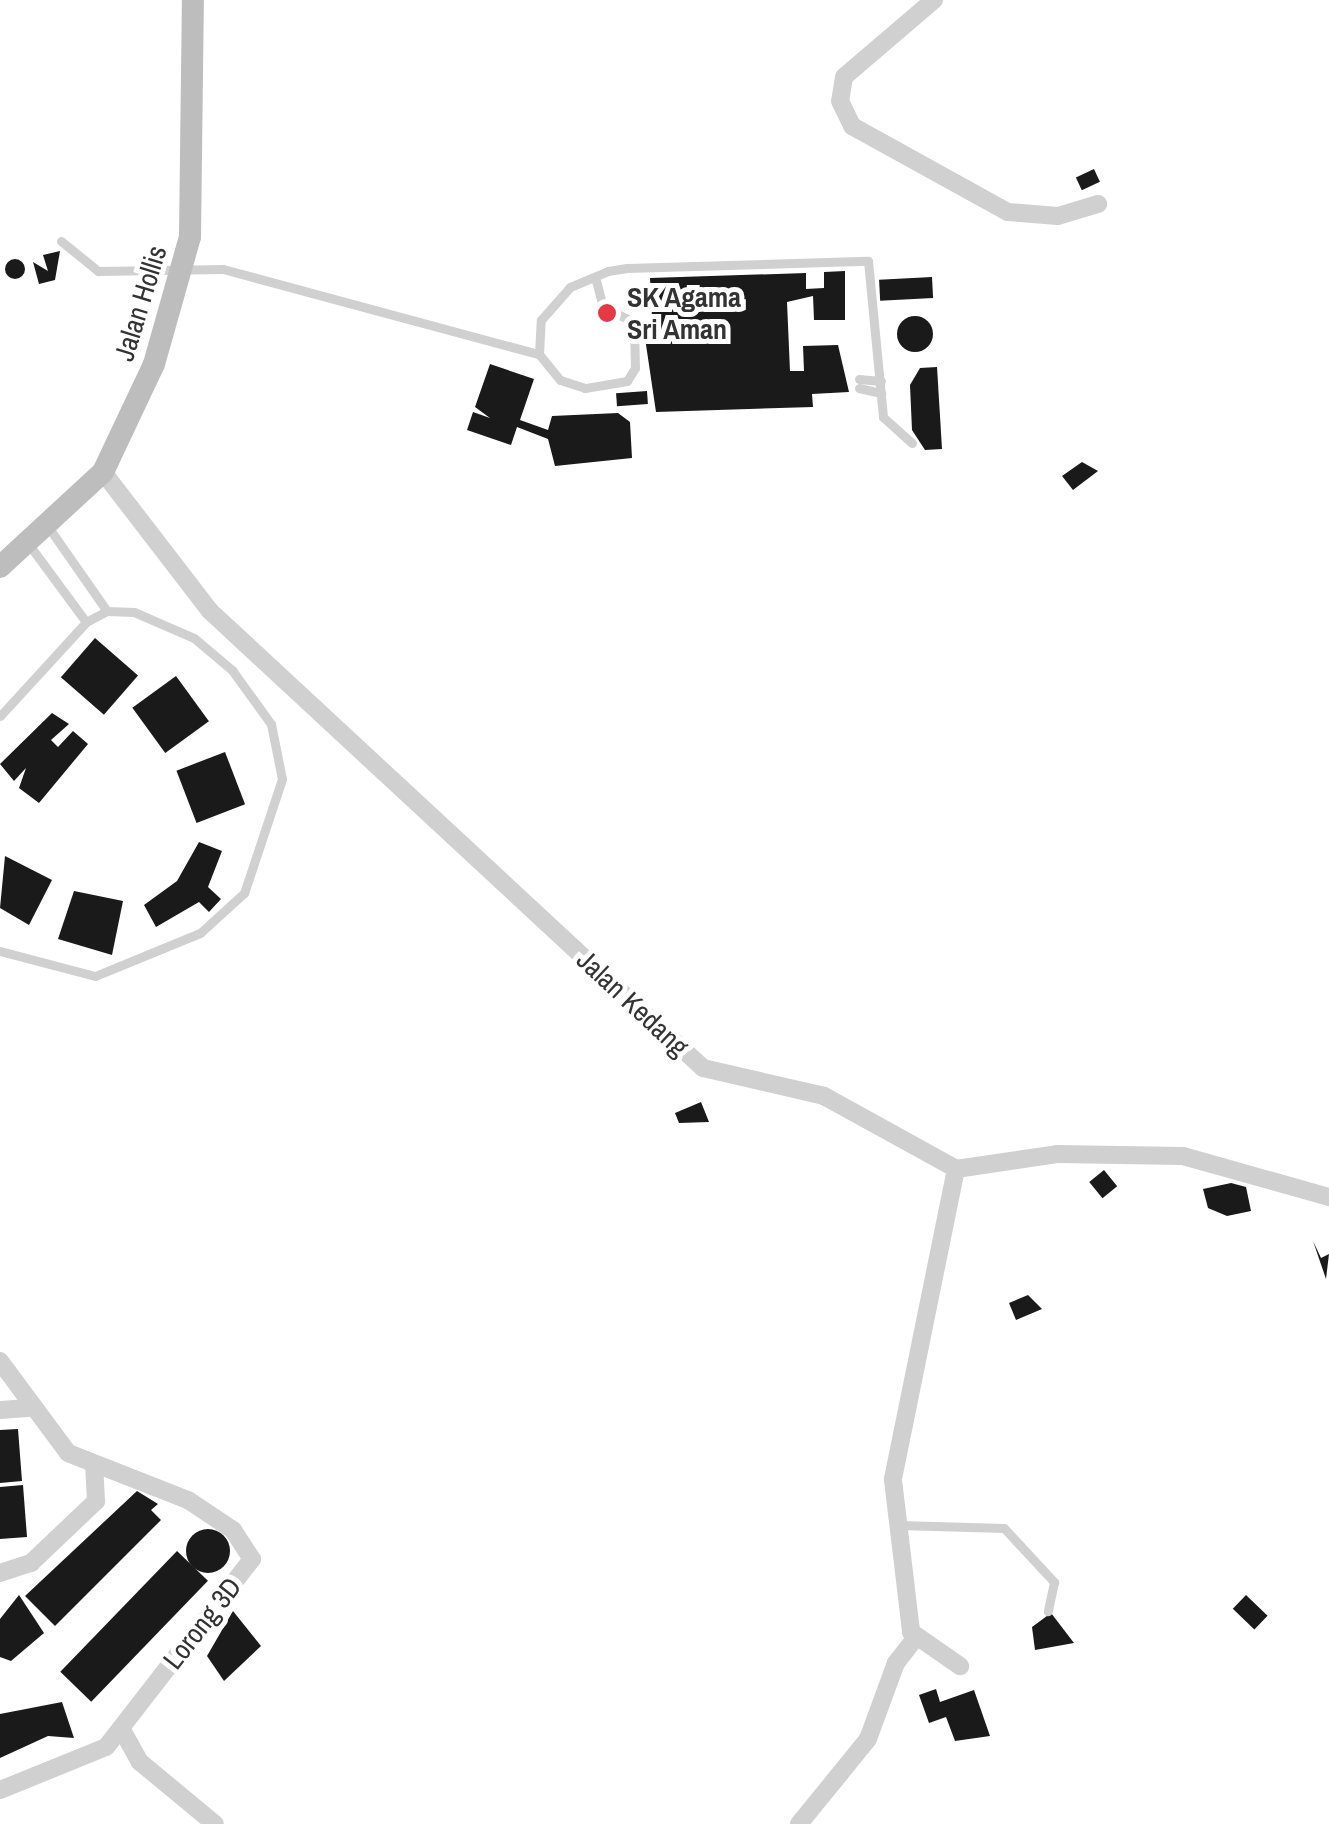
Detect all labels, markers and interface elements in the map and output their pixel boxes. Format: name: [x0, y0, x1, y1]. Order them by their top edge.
street label: Jalan Hollis: [107, 241, 173, 365]
place label: SK Agama Sri Aman: [627, 280, 742, 346]
marker: SK Agama Sri Aman: [596, 302, 618, 324]
street label: Jalan Kedang: [570, 943, 696, 1063]
street label: Lorong 3D: [156, 1570, 248, 1676]

